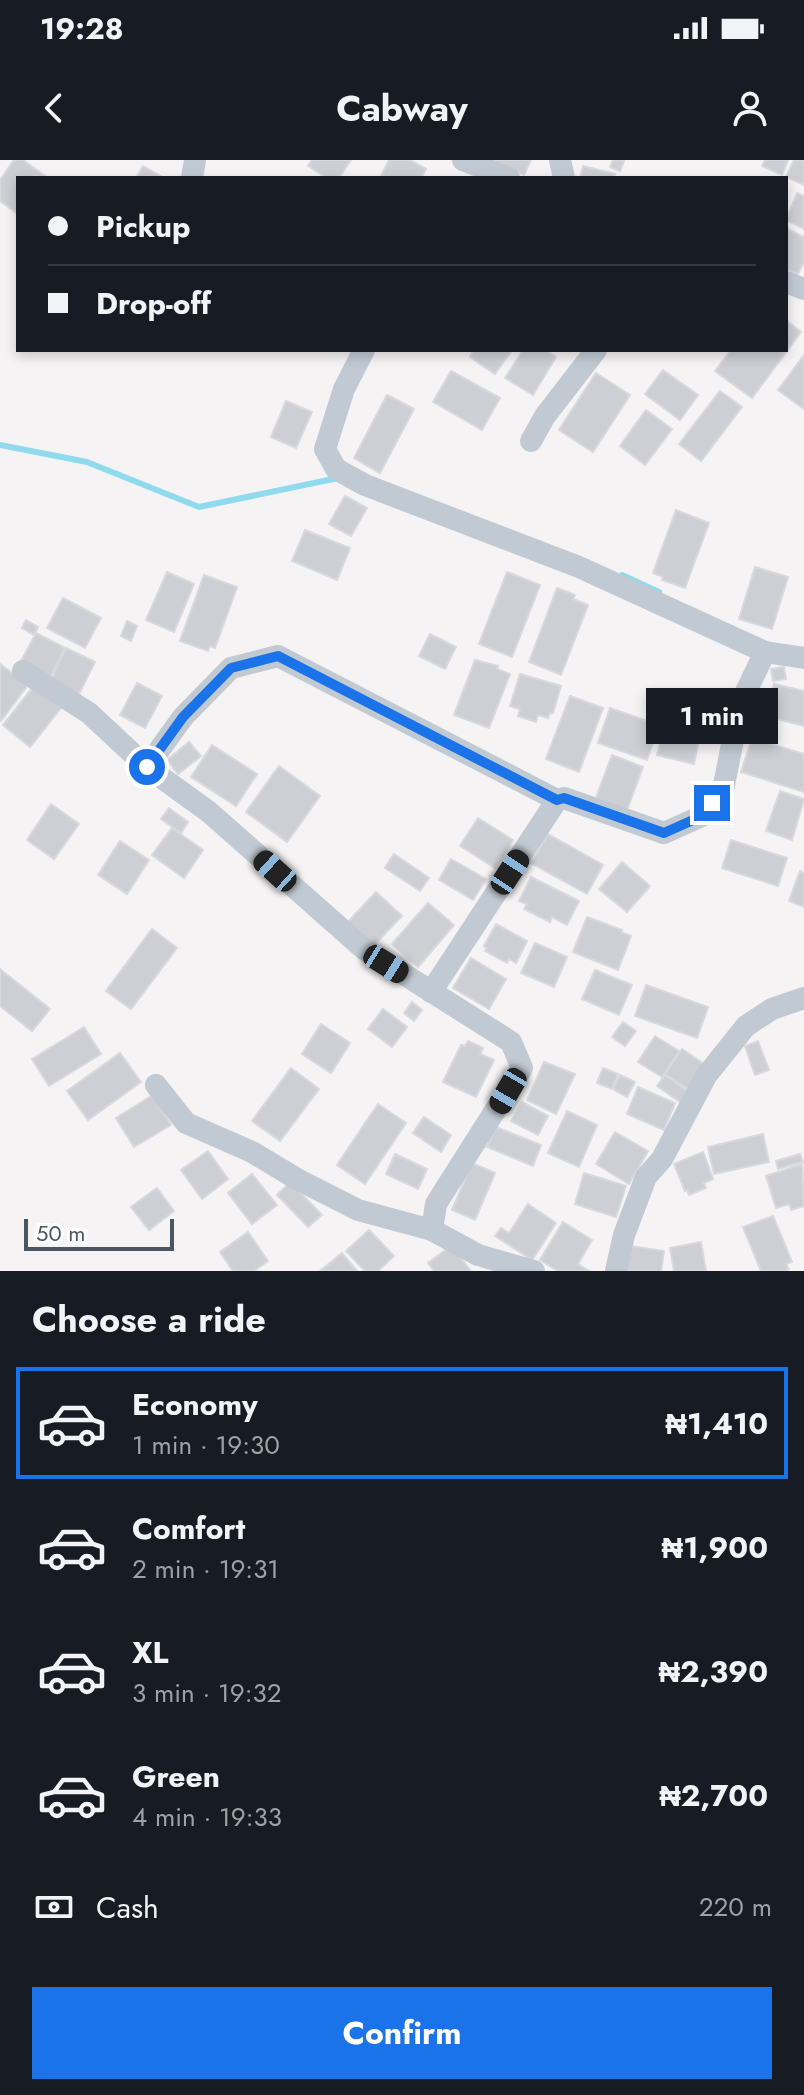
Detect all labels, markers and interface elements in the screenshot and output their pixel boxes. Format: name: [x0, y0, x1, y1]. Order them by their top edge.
text: 19:28: [40, 7, 124, 50]
text: Cabway: [336, 82, 468, 134]
icon: back: [32, 86, 76, 130]
icon: person: [728, 86, 772, 130]
text: Pickup: [96, 205, 191, 248]
text: Drop-off: [96, 282, 211, 325]
callout: 1 min: [646, 687, 778, 743]
text: 1 min: [680, 697, 744, 735]
route start: [129, 749, 165, 785]
route end: [694, 785, 730, 821]
car: [487, 845, 533, 899]
car: [249, 846, 301, 896]
car: [359, 941, 413, 987]
car: [486, 1064, 530, 1118]
scale bar: [24, 1215, 174, 1251]
text: 50 m: [36, 1217, 85, 1249]
text: Choose a ride: [32, 1293, 266, 1345]
text: Economy: [132, 1383, 258, 1426]
icon: car: [36, 1387, 108, 1459]
text: ₦1,410: [665, 1402, 768, 1445]
text: 1 min · 19:30: [132, 1426, 280, 1464]
text: Comfort: [132, 1507, 245, 1550]
icon: car: [36, 1511, 108, 1583]
text: ₦1,900: [662, 1526, 768, 1569]
text: 2 min · 19:31: [132, 1550, 279, 1588]
text: XL: [132, 1631, 168, 1674]
icon: car: [36, 1635, 108, 1707]
text: ₦2,390: [658, 1650, 768, 1693]
text: 3 min · 19:32: [132, 1674, 282, 1712]
text: Green: [132, 1755, 220, 1798]
icon: car: [36, 1759, 108, 1831]
text: ₦2,700: [659, 1774, 768, 1817]
text: 4 min · 19:33: [132, 1798, 282, 1836]
icon: cash: [32, 1885, 76, 1929]
text: Cash: [96, 1886, 159, 1929]
text: 220 m: [699, 1888, 772, 1926]
button: Confirm: [32, 1987, 772, 2079]

